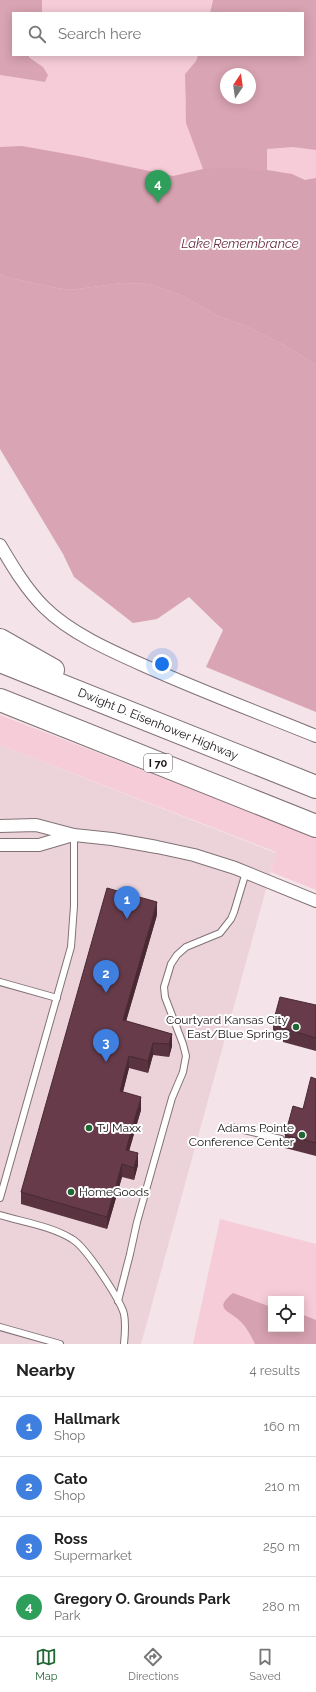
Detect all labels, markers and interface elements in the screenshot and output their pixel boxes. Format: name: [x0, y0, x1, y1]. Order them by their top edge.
search box: [12, 12, 304, 56]
icon: search: [26, 23, 48, 45]
text: Search here: [58, 25, 141, 43]
north arrow: [220, 68, 256, 104]
pin: 4: [145, 170, 171, 203]
water label: Lake Remembrance: [181, 236, 299, 251]
your location: [152, 654, 172, 674]
street label: Dwight D. Eisenhower Highway: [76, 685, 241, 763]
road number: I 70: [144, 754, 172, 772]
pin: 1: [114, 886, 140, 919]
pin: 2: [93, 960, 119, 993]
place label: Courtyard Kansas City East/Blue Springs: [166, 1013, 288, 1041]
marker: Courtyard Kansas City East/Blue Springs: [291, 1022, 301, 1032]
pin: 3: [93, 1029, 119, 1062]
place label: TJ Maxx: [97, 1121, 141, 1135]
place label: Adams Pointe Conference Center: [189, 1121, 295, 1149]
marker: TJ Maxx: [84, 1123, 94, 1133]
marker: Adams Pointe Conference Center: [297, 1130, 307, 1140]
place label: HomeGoods: [79, 1185, 149, 1199]
marker: HomeGoods: [66, 1187, 76, 1197]
map controls: [268, 1296, 304, 1332]
button: locate: [268, 1296, 304, 1332]
text: Nearby: [16, 1360, 75, 1380]
text: 4 results: [249, 1363, 300, 1378]
text: Hallmark: [54, 1410, 120, 1428]
text: 1: [26, 1419, 32, 1434]
text: 160 m: [263, 1419, 300, 1434]
text: Shop: [54, 1428, 85, 1443]
text: Cato: [54, 1470, 88, 1488]
text: 2: [25, 1479, 33, 1494]
text: 210 m: [264, 1479, 300, 1494]
text: Shop: [54, 1488, 85, 1503]
text: Ross: [54, 1530, 88, 1548]
text: 3: [25, 1539, 33, 1554]
text: 250 m: [263, 1539, 300, 1554]
text: Supermarket: [54, 1548, 132, 1563]
text: Gregory O. Grounds Park: [54, 1590, 230, 1608]
text: 4: [25, 1599, 33, 1614]
text: 280 m: [262, 1599, 300, 1614]
text: Park: [54, 1608, 81, 1623]
tab: Map: [35, 1646, 58, 1683]
tab: Directions: [128, 1646, 179, 1683]
tab: Saved: [249, 1646, 281, 1683]

